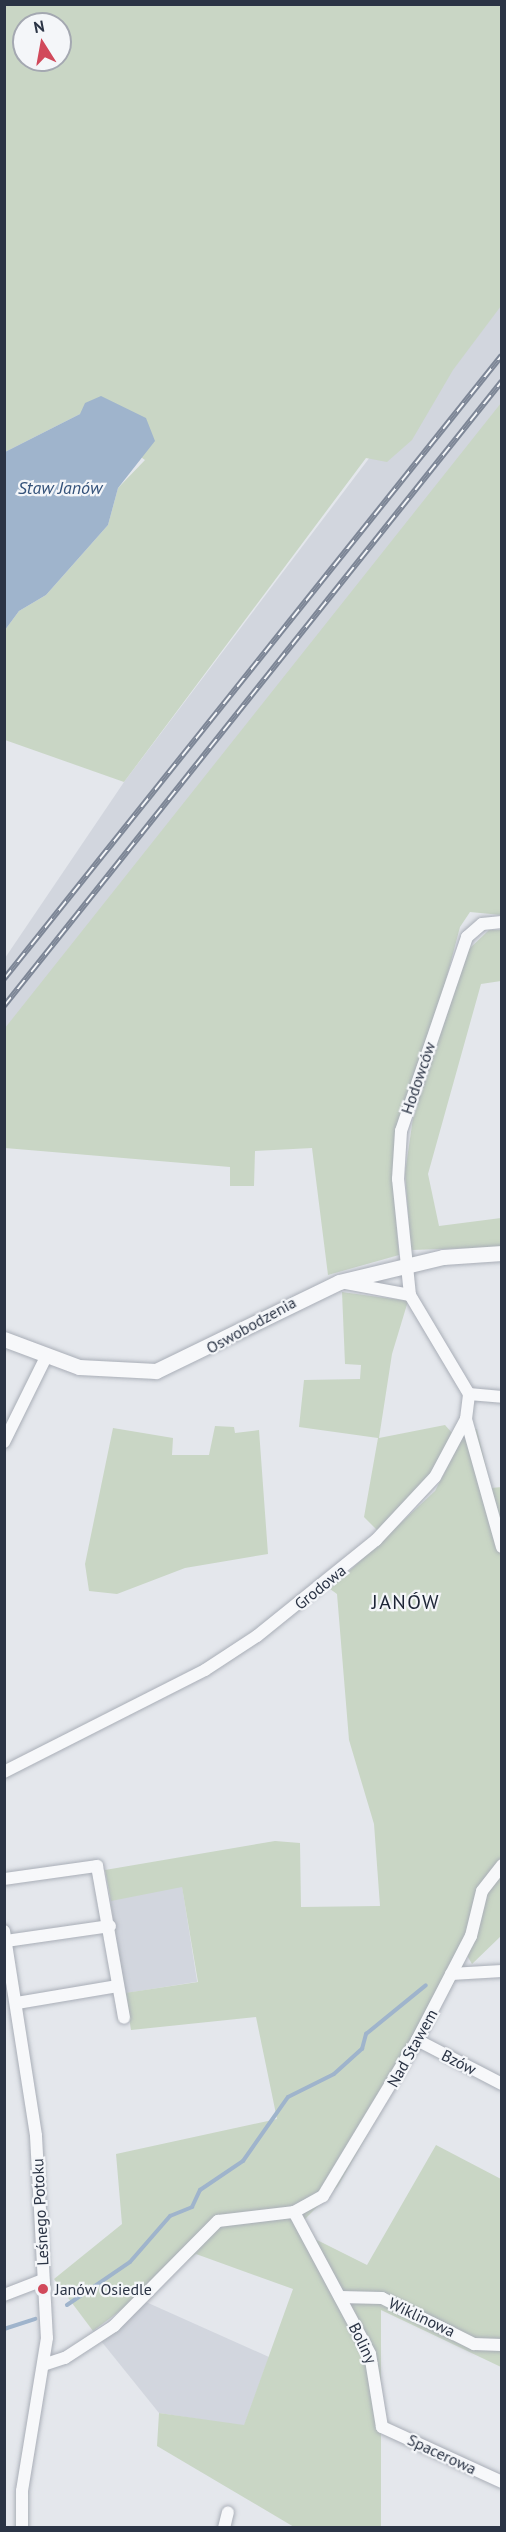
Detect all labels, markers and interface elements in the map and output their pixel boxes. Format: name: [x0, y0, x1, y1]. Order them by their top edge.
north arrow: [12, 12, 72, 72]
text: N: [32, 15, 46, 37]
water label: Staw Janów: [18, 477, 102, 499]
street label: Hodowców: [397, 1039, 439, 1117]
street label: Oswobodzenia: [203, 1292, 299, 1358]
street label: Grodowa: [290, 1560, 350, 1614]
district label: JANÓW: [372, 1590, 440, 1614]
street label: Nad Stawem: [383, 2006, 441, 2090]
street label: Bzów: [438, 2045, 480, 2079]
street label: Leśnego Potoku: [28, 2158, 52, 2266]
place label: Janów Osiedle: [55, 2279, 152, 2299]
marker: Janów Osiedle: [36, 2282, 50, 2296]
street label: Wiklinowa: [386, 2293, 458, 2341]
street label: Boliny: [345, 2319, 381, 2367]
street label: Spacerowa: [405, 2430, 479, 2478]

